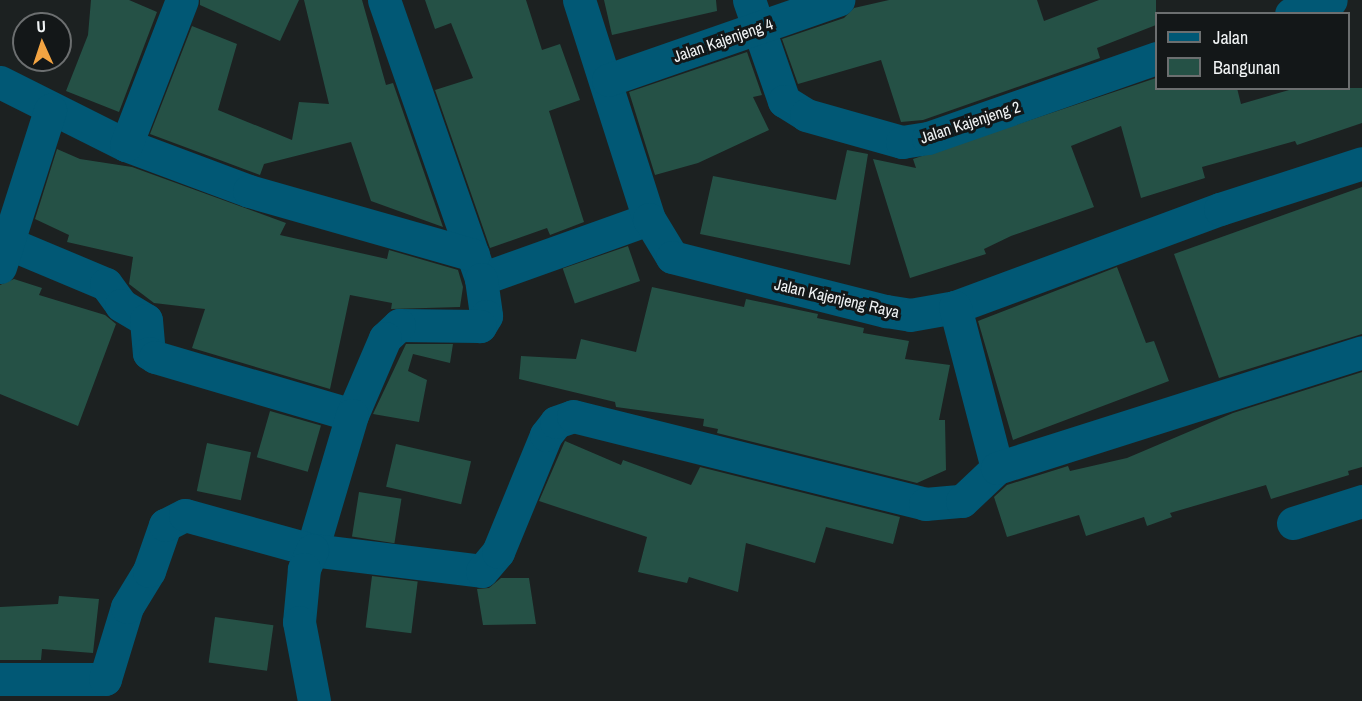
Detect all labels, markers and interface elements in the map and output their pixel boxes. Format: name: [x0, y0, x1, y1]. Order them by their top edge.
north arrow: [12, 12, 72, 72]
legend: [1155, 12, 1350, 90]
street label: Jalan Kajenjeng 4: [671, 14, 775, 66]
text: U: [36, 15, 46, 37]
text: Jalan: [1213, 25, 1248, 50]
text: Bangunan: [1213, 55, 1280, 80]
street label: Jalan Kajenjeng 2: [917, 97, 1023, 147]
street label: Jalan Kajenjeng Raya: [773, 274, 901, 322]

